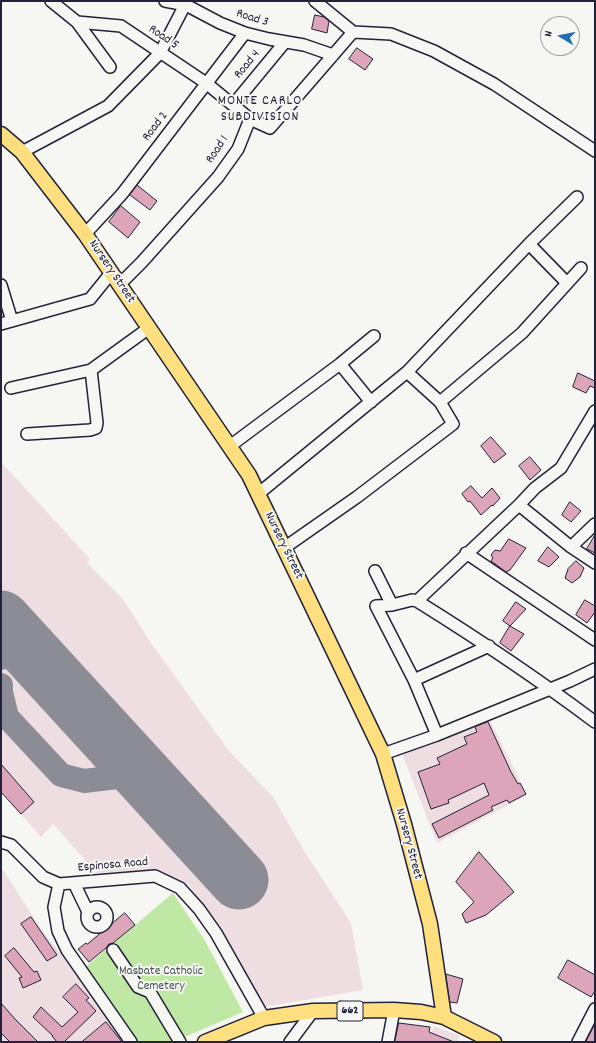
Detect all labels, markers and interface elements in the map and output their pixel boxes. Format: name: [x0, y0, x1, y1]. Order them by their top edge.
street label: Road 3: [234, 7, 270, 31]
north arrow: [540, 16, 580, 56]
street label: Road 5: [145, 22, 181, 54]
text: N: [541, 30, 558, 38]
street label: Road 4: [232, 47, 264, 83]
district label: MONTE CARLO SUBDIVISION: [218, 94, 302, 126]
street label: Road 2: [140, 109, 172, 145]
street label: Road 1: [203, 133, 233, 167]
street label: Nursery Street: [84, 238, 138, 306]
street label: Nursery Street: [260, 510, 306, 582]
street label: Nursery Street: [391, 807, 425, 881]
street label: Espinosa Road: [77, 855, 149, 877]
park label: Masbate Catholic Cemetery: [119, 964, 203, 995]
road number: 662: [337, 1001, 363, 1021]

